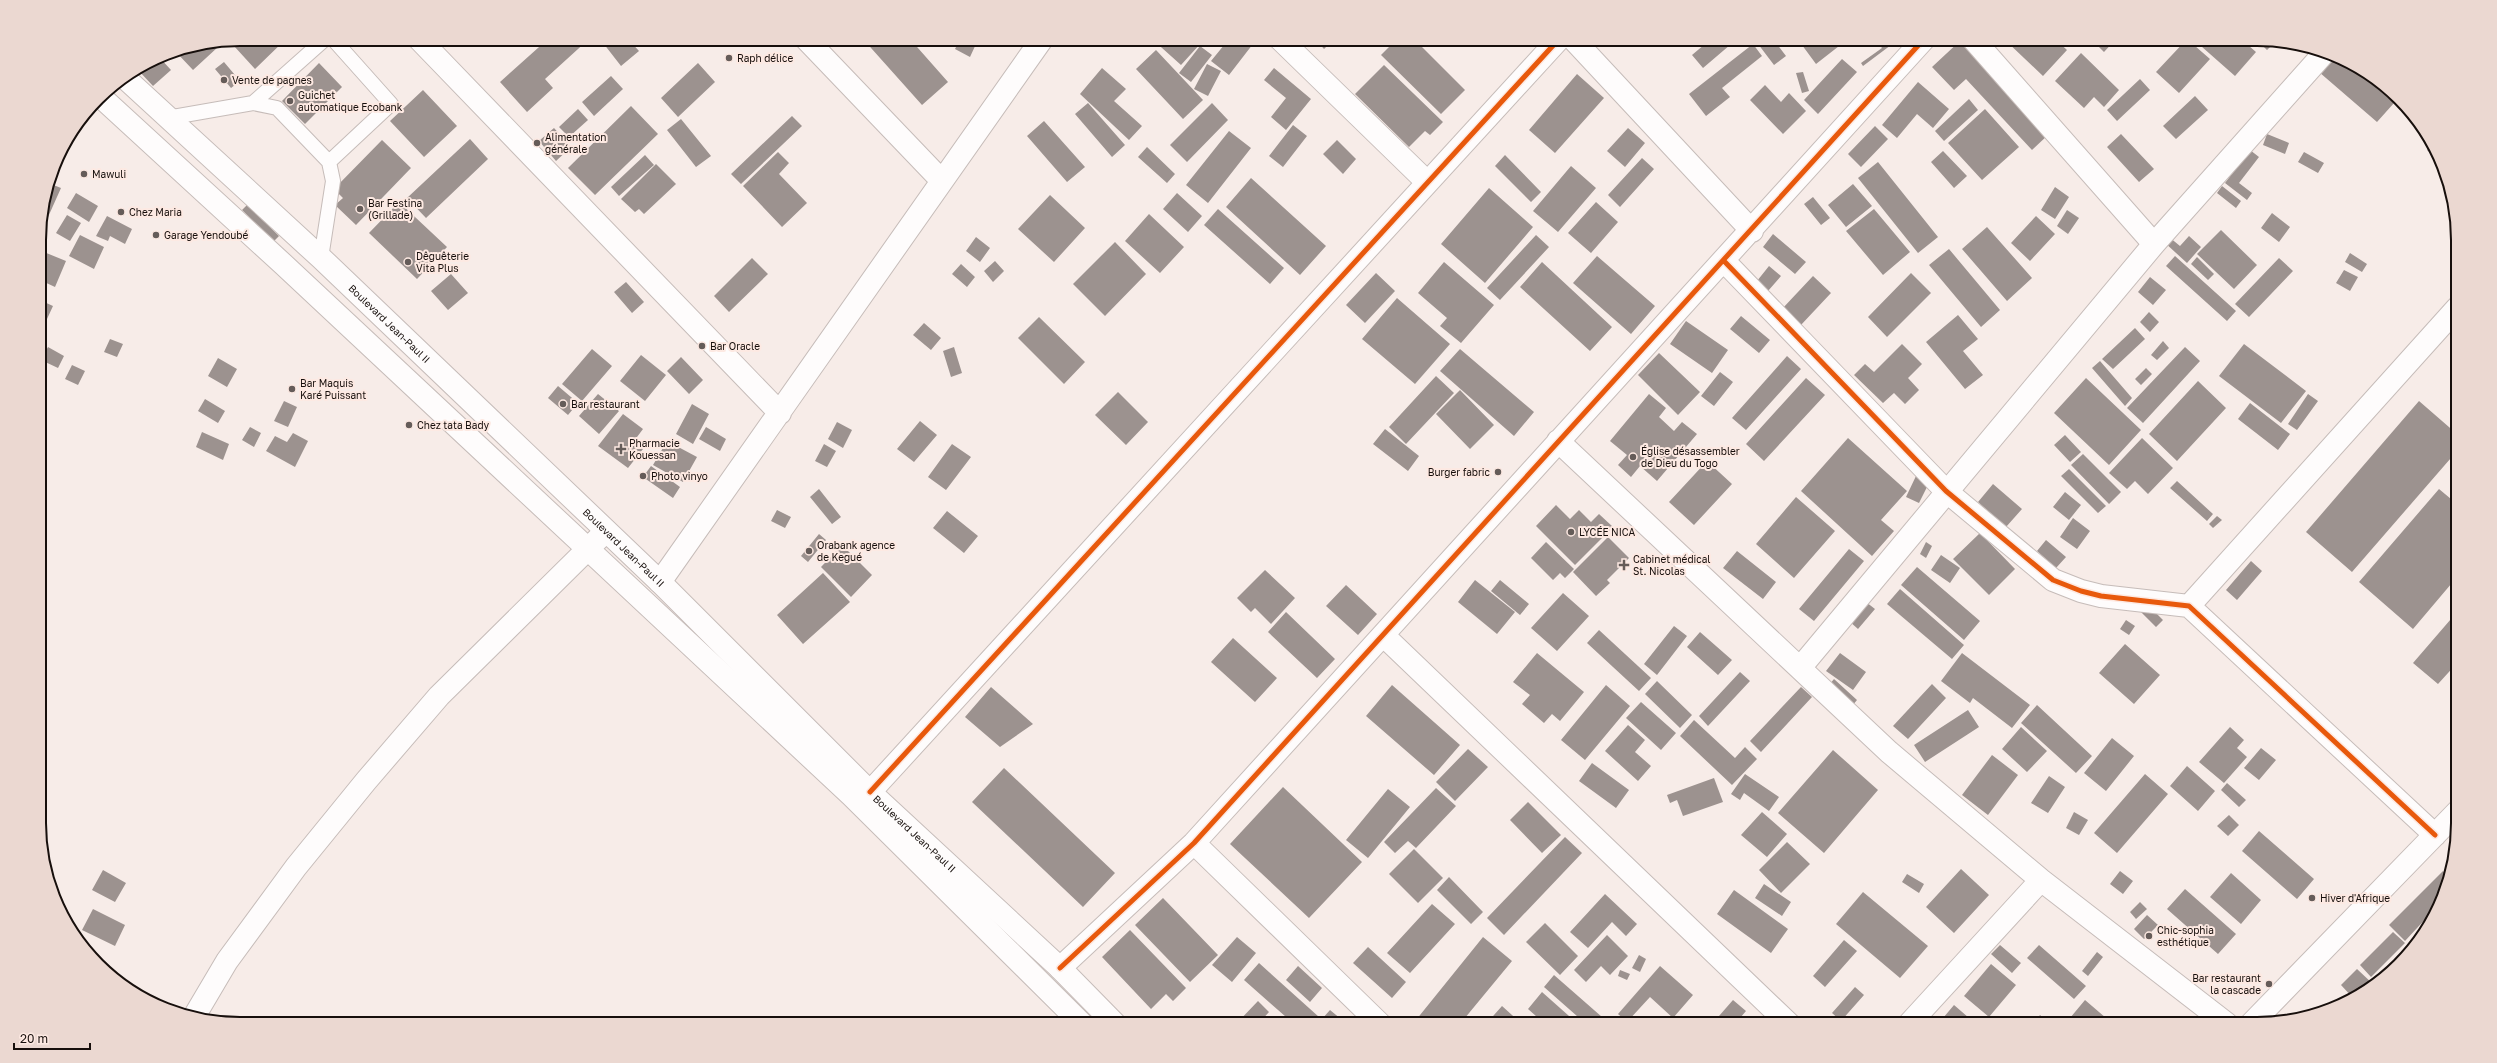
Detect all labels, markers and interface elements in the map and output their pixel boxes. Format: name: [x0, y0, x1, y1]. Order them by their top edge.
place label: Raph délice: [737, 52, 793, 64]
marker: Raph délice: [724, 53, 734, 63]
place label: Vente de pagnes: [232, 74, 312, 86]
marker: Vente de pagnes: [219, 75, 229, 85]
place label: Guichet automatique Ecobank: [298, 89, 403, 113]
marker: Guichet automatique Ecobank: [285, 96, 295, 106]
place label: Alimentation générale: [545, 131, 606, 155]
marker: Alimentation générale: [532, 138, 542, 148]
place label: Mawuli: [92, 168, 126, 180]
marker: Mawuli: [79, 169, 89, 179]
place label: Bar Festina (Grillade): [368, 197, 422, 221]
marker: Bar Festina (Grillade): [355, 204, 365, 214]
place label: Chez Maria: [129, 206, 182, 218]
marker: Chez Maria: [116, 207, 126, 217]
place label: Garage Yendoubé: [164, 229, 248, 241]
marker: Garage Yendoubé: [151, 230, 161, 240]
place label: Dêguêterie Vita Plus: [416, 250, 469, 274]
marker: Dêguêterie Vita Plus: [403, 257, 413, 267]
street label: Boulevard Jean-Paul II: [346, 282, 433, 365]
place label: Bar Oracle: [710, 340, 760, 352]
marker: Bar Oracle: [697, 341, 707, 351]
place label: Bar Maquis Karé Puissant: [300, 377, 366, 401]
marker: Bar Maquis Karé Puissant: [287, 384, 297, 394]
place label: Bar restaurant: [571, 398, 640, 410]
marker: Bar restaurant: [558, 399, 568, 409]
place label: Chez tata Bady: [417, 419, 490, 431]
marker: Chez tata Bady: [404, 420, 414, 430]
place label: Pharmacie Kouessan: [629, 437, 680, 461]
marker: Pharmacie Kouessan: [616, 444, 626, 454]
place label: Église désassembler de Dieu du Togo: [1641, 445, 1740, 469]
marker: Église désassembler de Dieu du Togo: [1628, 452, 1638, 462]
place label: Burger fabric: [1428, 466, 1491, 478]
marker: Burger fabric: [1493, 467, 1503, 477]
place label: Photo vinyo: [651, 470, 708, 482]
marker: Photo vinyo: [638, 471, 648, 481]
street label: Boulevard Jean-Paul II: [581, 506, 667, 589]
place label: LYCÉE NICA: [1579, 526, 1635, 538]
marker: LYCÉE NICA: [1566, 527, 1576, 537]
place label: Orabank agence de Kegué: [817, 539, 895, 563]
marker: Orabank agence de Kegué: [804, 546, 814, 556]
place label: Cabinet médical St. Nicolas: [1633, 553, 1711, 577]
marker: Cabinet médical St. Nicolas: [1618, 559, 1630, 571]
street label: Boulevard Jean-Paul II: [871, 792, 958, 875]
place label: Hiver d'Afrique: [2320, 892, 2390, 904]
marker: Hiver d'Afrique: [2307, 893, 2317, 903]
place label: Chic-sophia esthétique: [2157, 924, 2214, 948]
marker: Chic-sophia esthétique: [2144, 931, 2154, 941]
place label: Bar restaurant la cascade: [2192, 972, 2261, 996]
marker: Bar restaurant la cascade: [2264, 979, 2274, 989]
scale bar: [14, 1025, 90, 1051]
text: 20 m: [20, 1031, 48, 1046]

